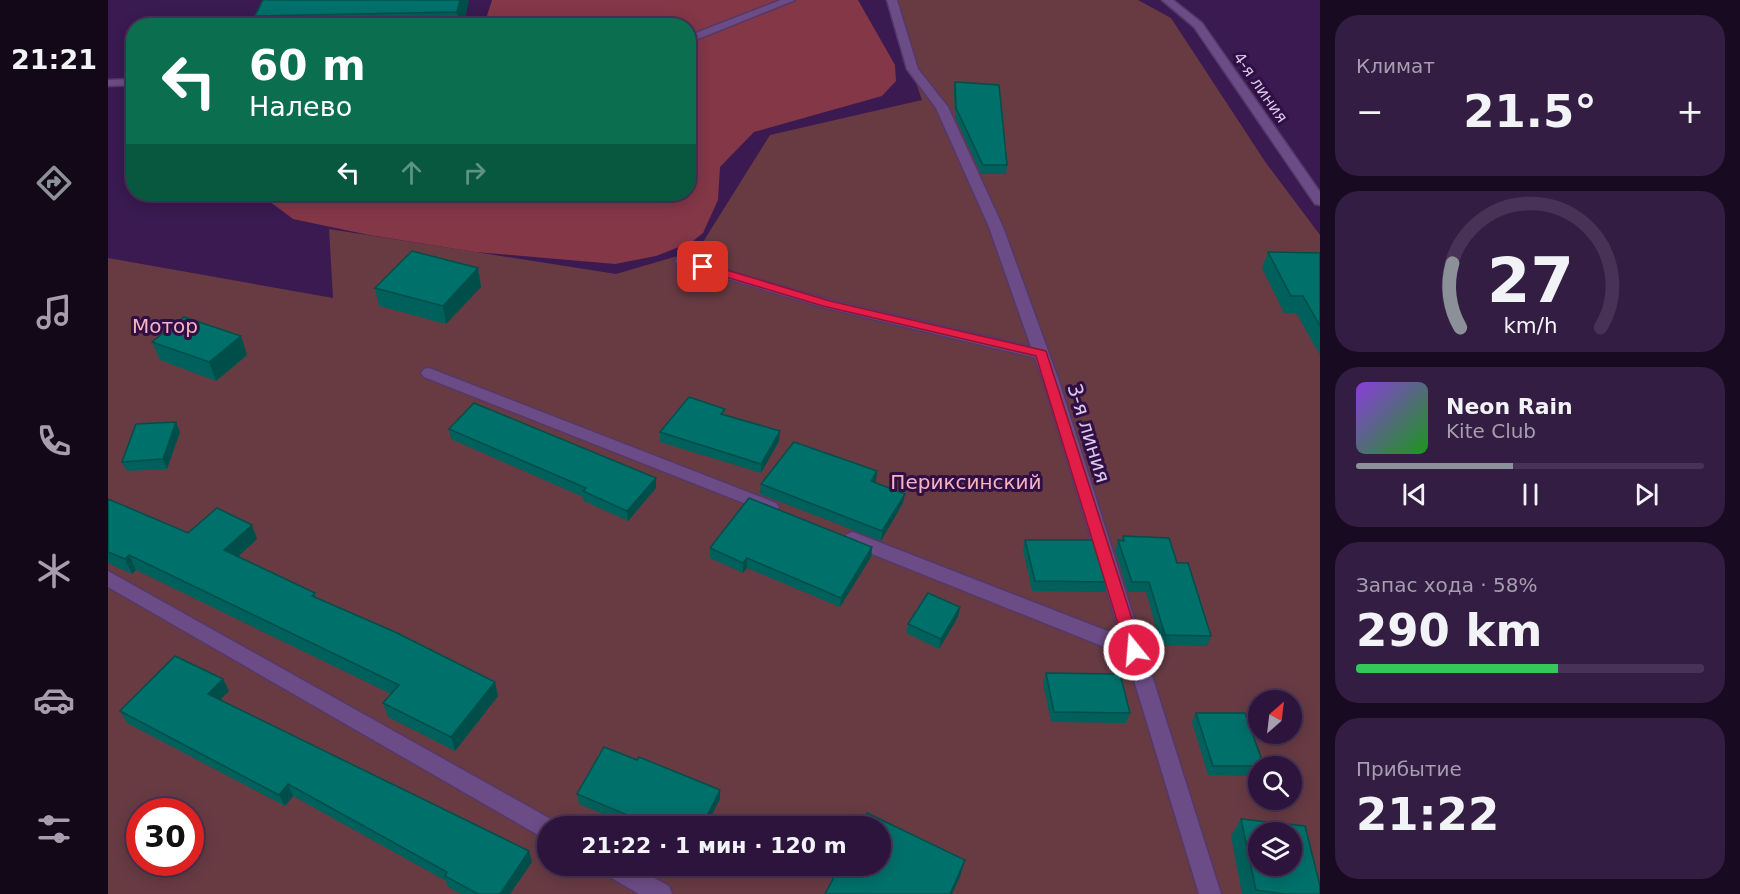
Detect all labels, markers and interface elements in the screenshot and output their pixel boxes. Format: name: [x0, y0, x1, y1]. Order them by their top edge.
text: 60 m: [249, 41, 366, 90]
icon: left: [150, 42, 228, 120]
text: 21:21: [11, 44, 97, 75]
street label: 4-я линия: [1229, 48, 1292, 126]
text: Климат: [1356, 54, 1435, 78]
text: 21.5°: [1463, 85, 1597, 138]
text: Налево: [249, 91, 352, 122]
text: −: [1356, 92, 1384, 131]
text: +: [1676, 92, 1704, 131]
icon: left: [332, 156, 365, 189]
icon: ahead: [395, 156, 428, 189]
icon: right: [458, 156, 491, 189]
icon: directions: [33, 162, 75, 204]
pin: [677, 241, 728, 292]
text: 27: [1487, 244, 1573, 317]
icon: arrive: [686, 250, 719, 283]
icon: music: [33, 291, 75, 333]
park label: Мотор: [132, 314, 198, 338]
text: km/h: [1503, 314, 1557, 339]
street label: 3-я линия: [1063, 381, 1115, 485]
text: Neon Rain: [1446, 394, 1573, 419]
text: Kite Club: [1446, 419, 1536, 443]
icon: phone: [33, 420, 75, 462]
park label: Периксинский: [890, 470, 1042, 494]
icon: previous: [1398, 478, 1431, 511]
icon: pause: [1514, 478, 1547, 511]
icon: next: [1630, 478, 1663, 511]
icon: climate: [33, 550, 75, 592]
text: Запас хода · 58%: [1356, 573, 1537, 597]
text: 290 km: [1356, 604, 1542, 657]
position arrow: [1102, 618, 1166, 682]
icon: car: [33, 679, 75, 721]
north arrow: [1248, 690, 1302, 744]
map controls: [1248, 690, 1302, 876]
button: search: [1248, 756, 1302, 810]
text: Прибытие: [1356, 757, 1462, 781]
text: 21:22: [1356, 788, 1499, 841]
speed limit sign: 30: [126, 798, 204, 876]
icon: filters: [33, 808, 75, 850]
button: layers: [1248, 822, 1302, 876]
text: 21:22 · 1 мин · 120 m: [581, 833, 847, 858]

